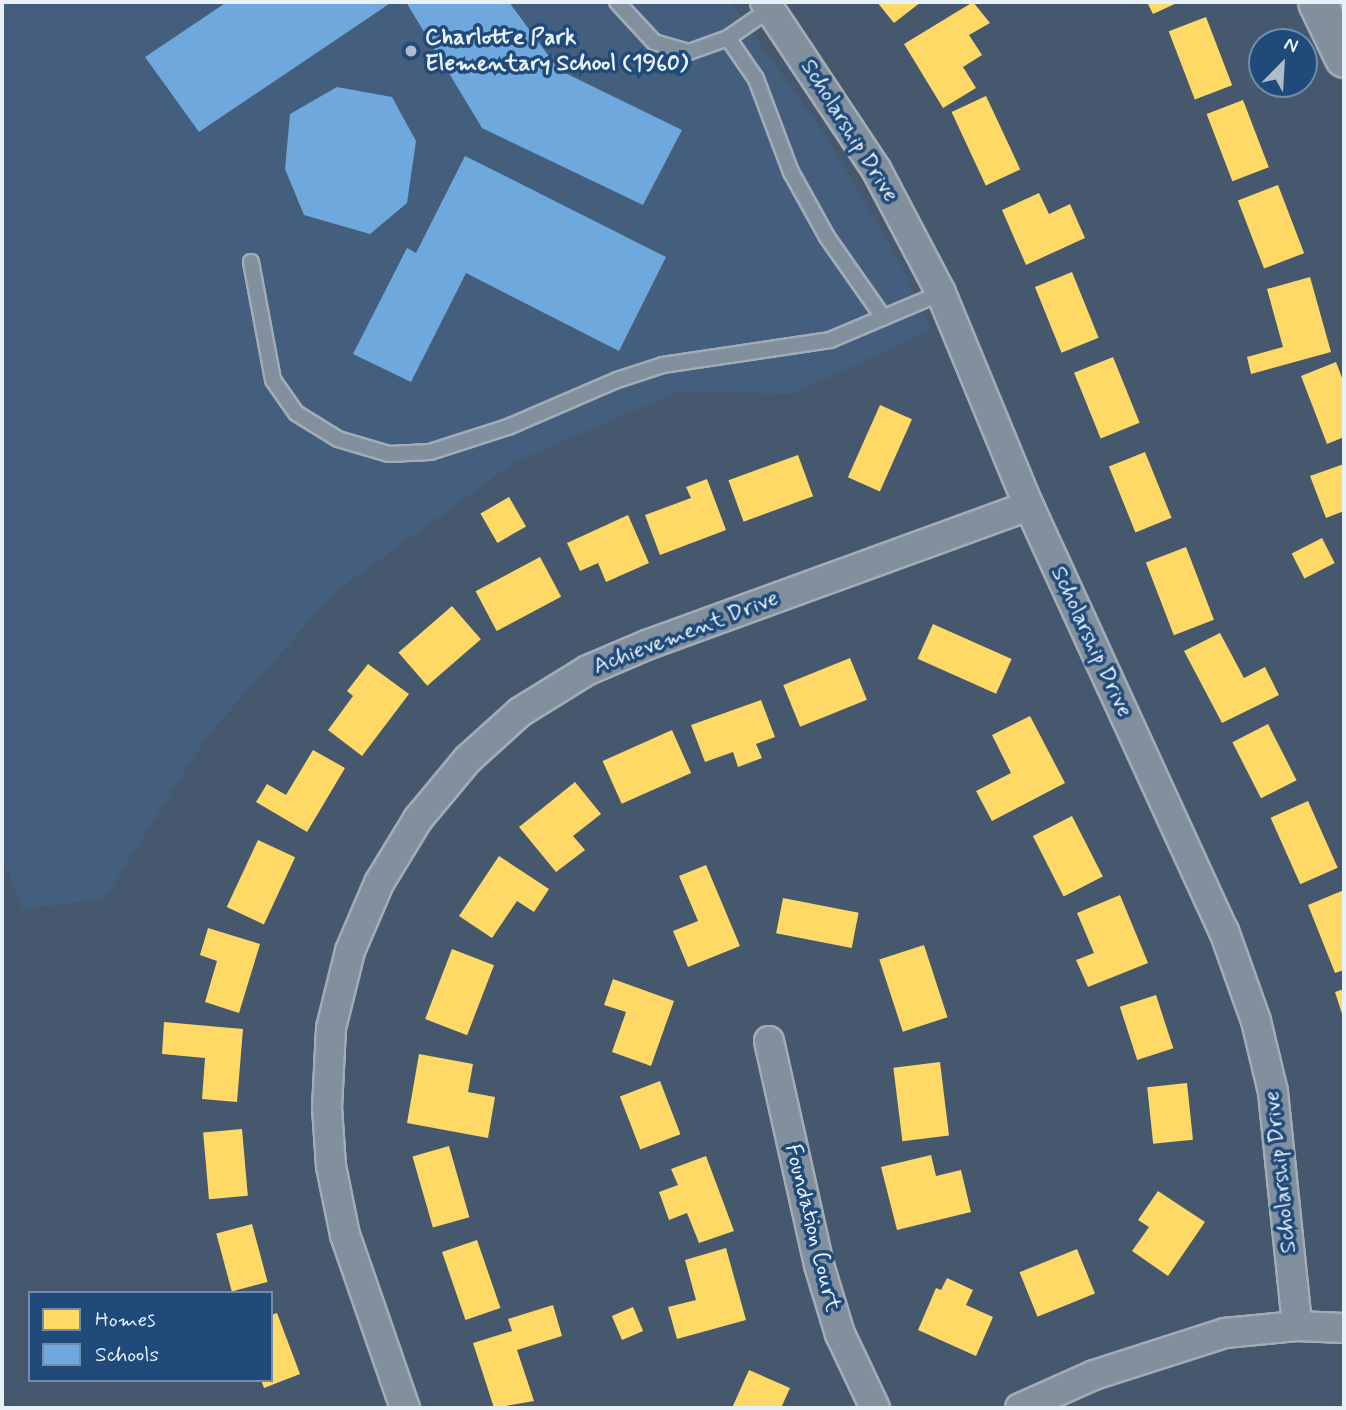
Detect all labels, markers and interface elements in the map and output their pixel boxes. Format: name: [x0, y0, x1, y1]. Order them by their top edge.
place label: Charlotte Park Elementary School (1960): [425, 24, 688, 78]
north arrow: [1248, 28, 1318, 98]
text: N: [1280, 31, 1302, 59]
marker: Charlotte Park Elementary School (1960): [403, 43, 419, 59]
street label: Scholarship Drive: [794, 55, 904, 207]
street label: Scholarship Drive: [1044, 563, 1138, 721]
street label: Achievement Drive: [590, 585, 782, 681]
street label: Scholarship Drive: [1259, 1090, 1303, 1254]
street label: Foundation Court: [779, 1144, 845, 1312]
legend: [28, 1291, 273, 1382]
text: Homes: [95, 1306, 155, 1334]
text: Schools: [95, 1341, 159, 1369]

